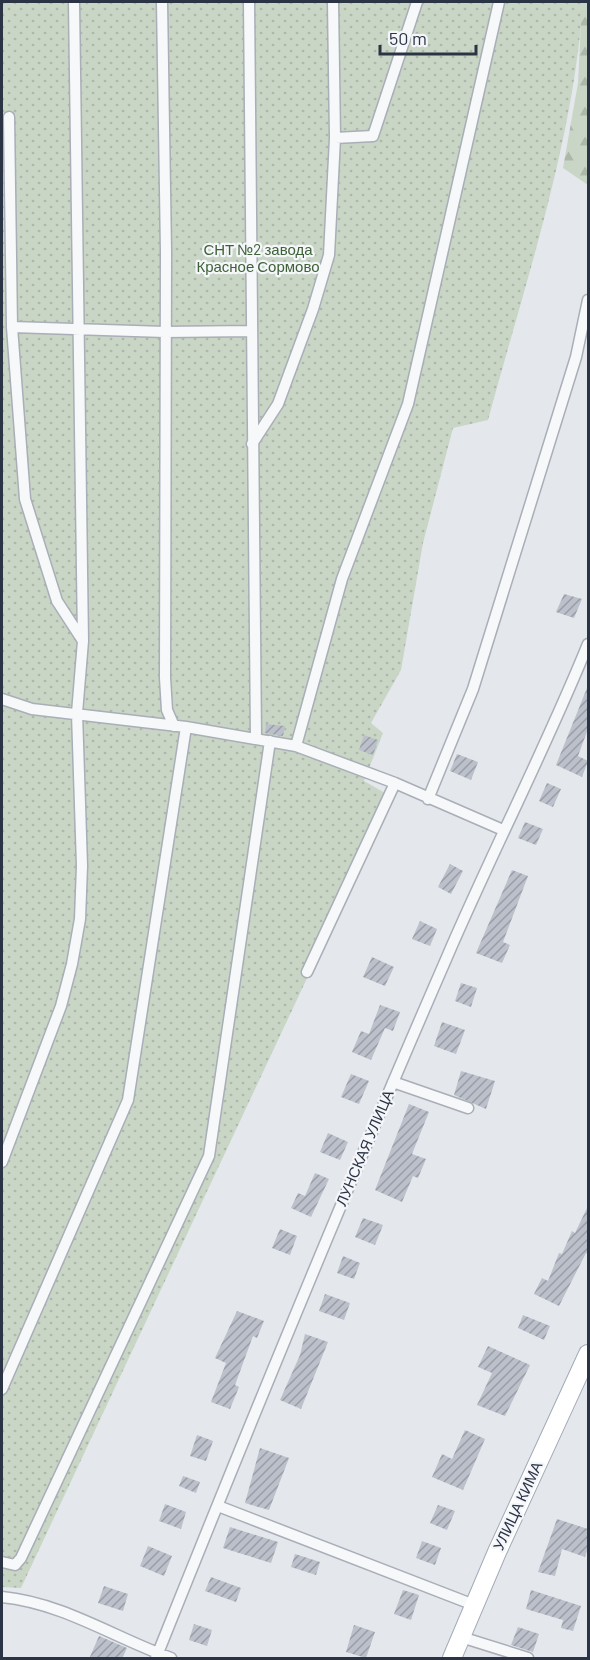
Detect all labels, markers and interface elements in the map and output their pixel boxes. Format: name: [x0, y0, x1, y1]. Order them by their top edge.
scale bar: [380, 18, 476, 56]
text: 50 m: [389, 27, 427, 49]
park label: СНТ №2 завода Красное Сормово: [196, 240, 320, 275]
street label: ЛУНСКАЯ УЛИЦА: [331, 1087, 397, 1208]
street label: УЛИЦА КИМА: [489, 1458, 545, 1553]

